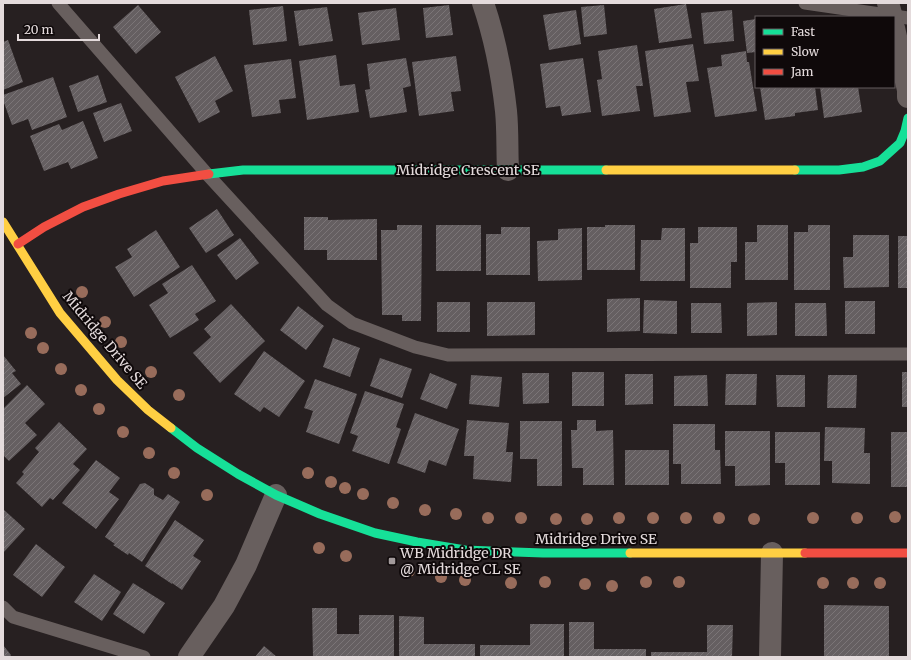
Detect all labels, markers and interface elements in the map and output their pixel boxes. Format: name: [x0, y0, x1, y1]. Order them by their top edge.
scale bar: [18, 16, 99, 42]
legend: [755, 16, 895, 88]
text: 20 m: [24, 22, 53, 37]
text: Fast: [791, 24, 815, 39]
text: Slow: [791, 44, 820, 59]
text: Jam: [790, 64, 814, 79]
street label: Midridge Crescent SE: [396, 161, 540, 179]
street label: Midridge Drive SE: [59, 288, 151, 392]
street label: Midridge Drive SE: [535, 530, 657, 548]
place label: WB Midridge DR @ Midridge CL SE: [399, 544, 521, 578]
marker: WB Midridge DR @ Midridge CL SE: [387, 556, 397, 566]

